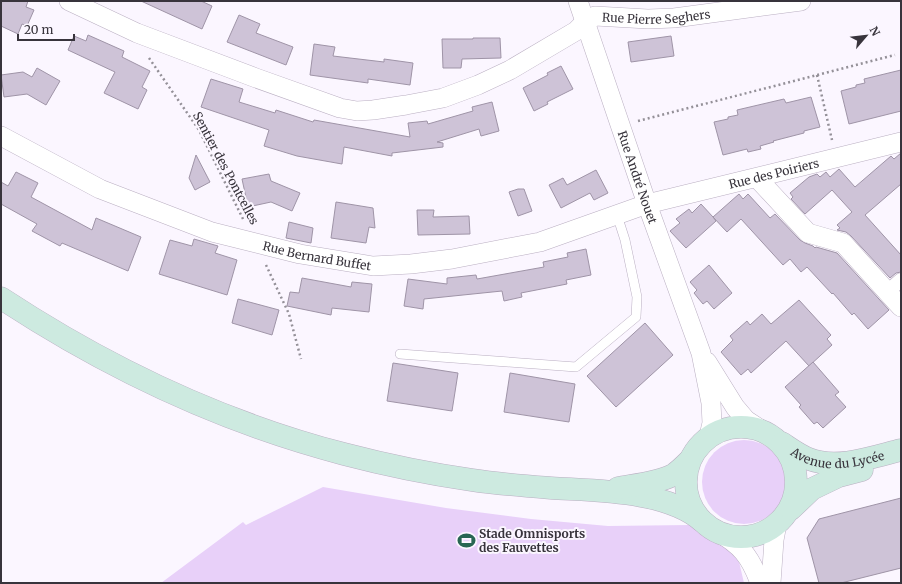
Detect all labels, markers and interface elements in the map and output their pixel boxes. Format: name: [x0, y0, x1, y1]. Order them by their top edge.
street label: Rue Pierre Seghers: [602, 6, 711, 27]
scale bar: [18, 16, 74, 42]
north arrow: [846, 16, 886, 56]
text: 20 m: [24, 22, 53, 37]
text: N: [867, 24, 883, 39]
street label: Sentier des Pontcelles: [190, 109, 262, 227]
street label: Rue André Nouet: [615, 129, 661, 226]
street label: Rue des Poiriers: [727, 155, 821, 191]
street label: Rue Bernard Buffet: [261, 238, 373, 273]
street label: Avenue du Lycée: [787, 443, 886, 471]
place label: Stade Omnisports des Fauvettes: [479, 526, 585, 555]
sports icon: Stade Omnisports des Fauvettes: [456, 530, 476, 550]

